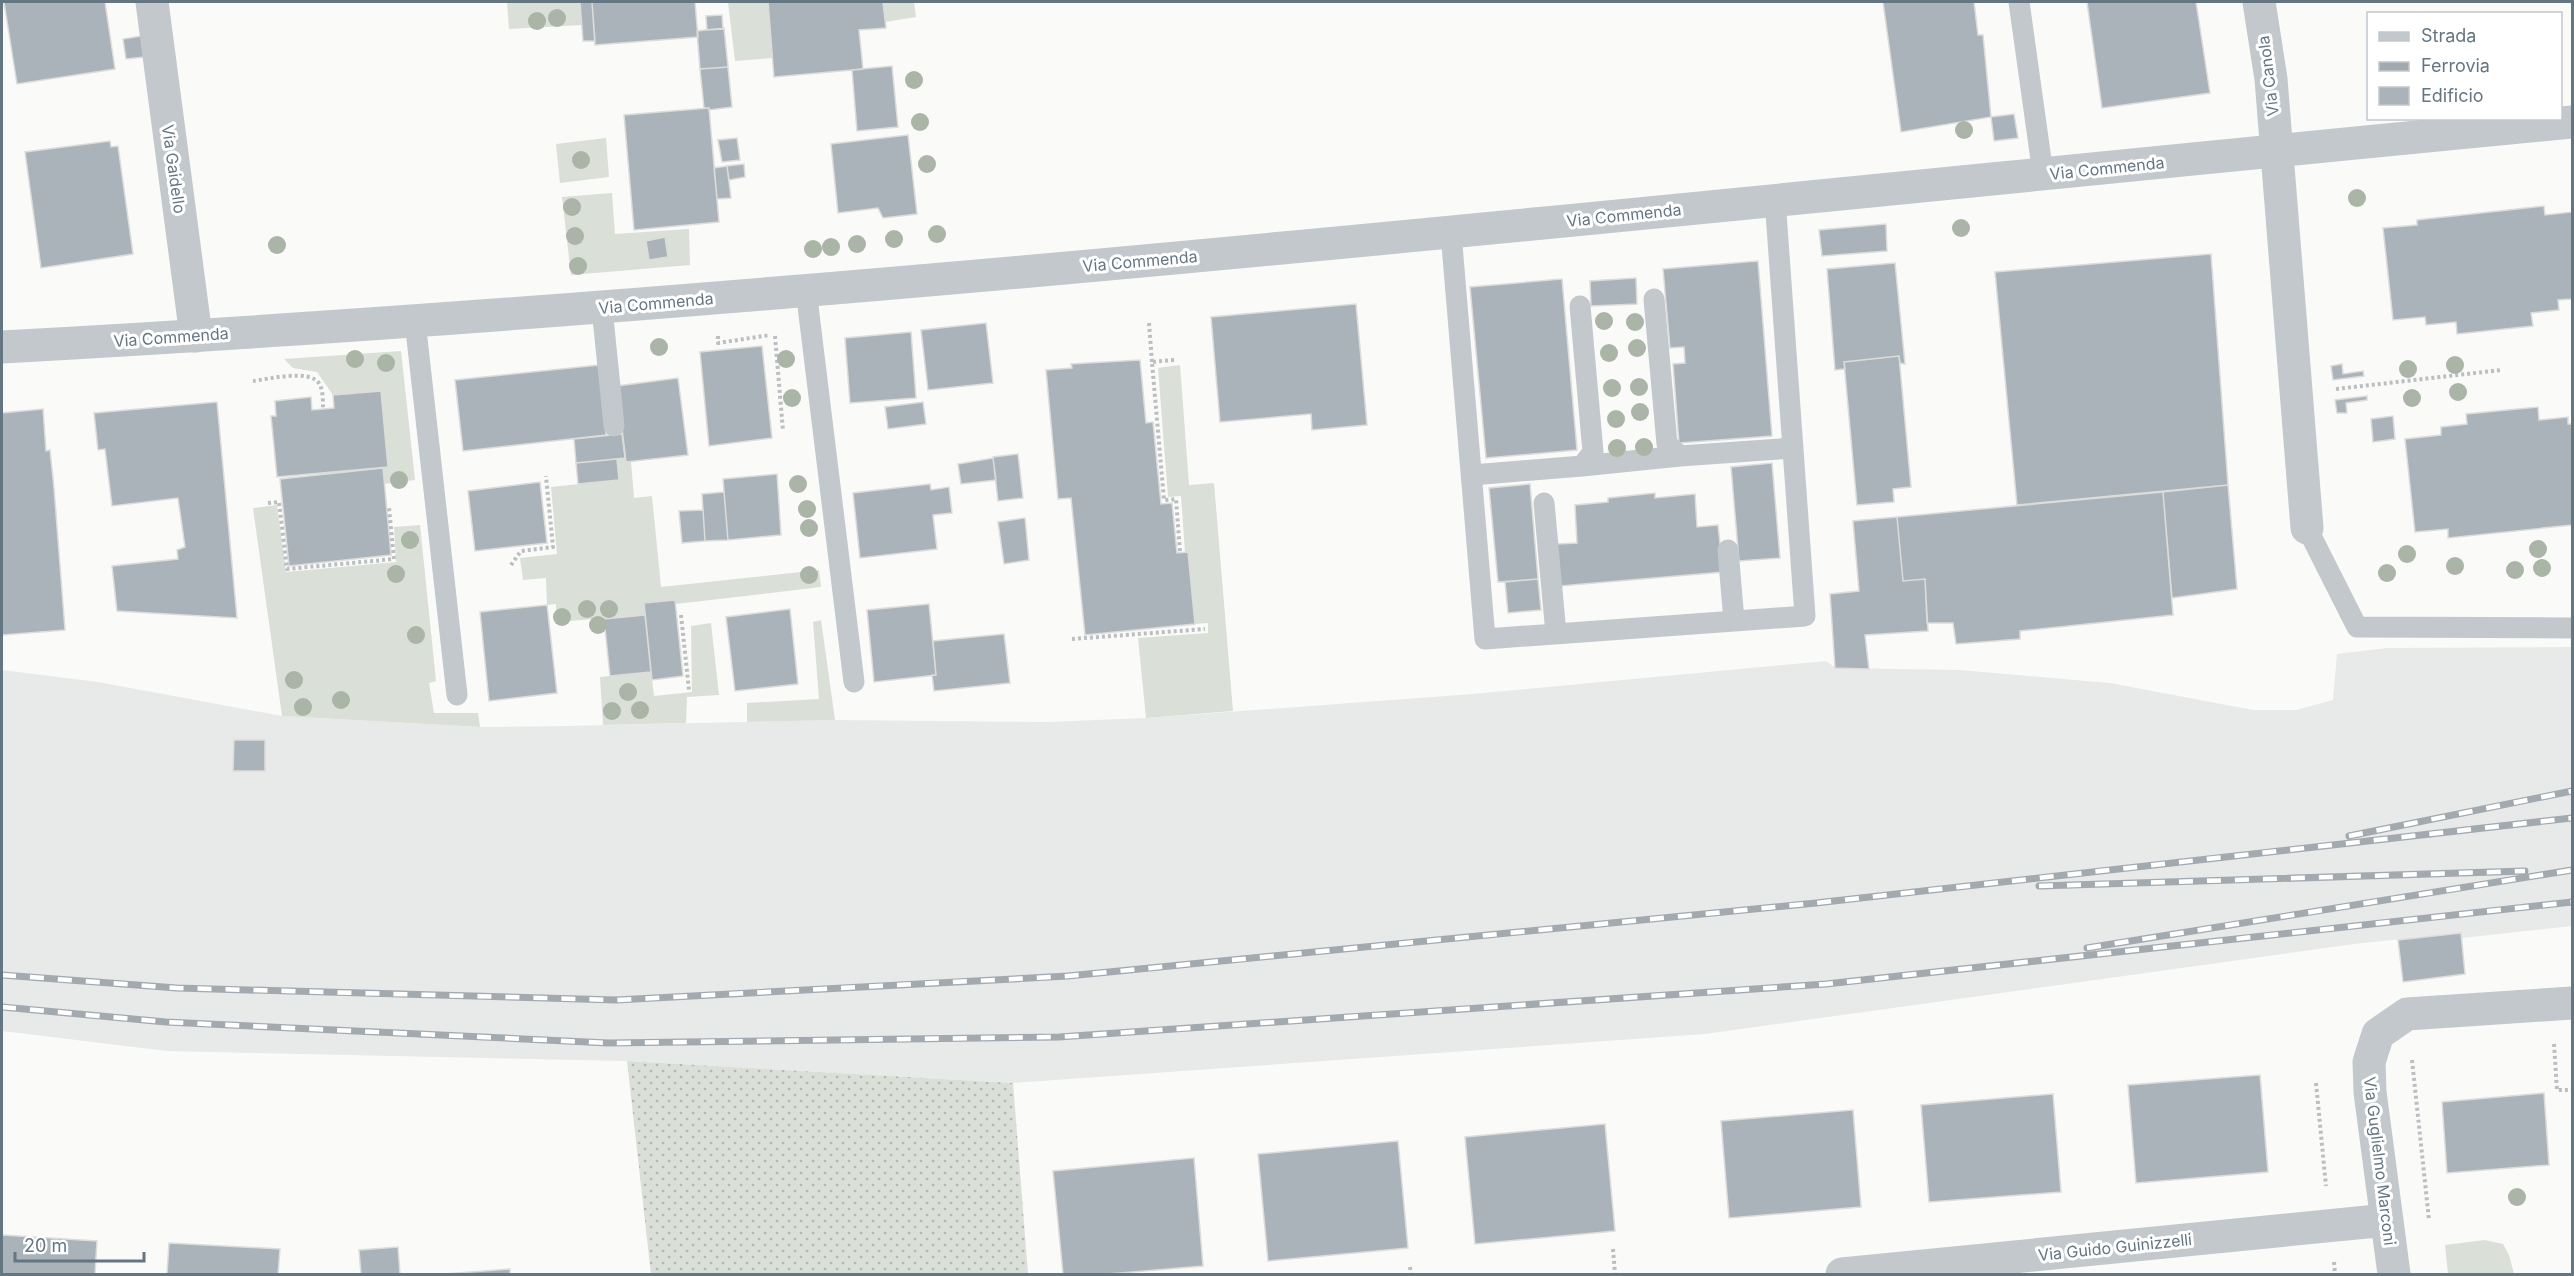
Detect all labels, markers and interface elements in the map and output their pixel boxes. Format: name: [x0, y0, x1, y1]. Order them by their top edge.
legend: [2367, 12, 2562, 120]
text: Strada: [2421, 25, 2476, 46]
street label: Via Canola: [2253, 35, 2283, 117]
text: Ferrovia: [2421, 55, 2490, 76]
text: Edificio: [2421, 85, 2484, 106]
street label: Via Gaidello: [158, 123, 190, 215]
street label: Via Commenda: [2049, 152, 2165, 184]
street label: Via Commenda: [1566, 199, 1682, 231]
street label: Via Commenda: [1082, 246, 1198, 276]
street label: Via Commenda: [598, 288, 714, 318]
street label: Via Commenda: [113, 323, 229, 351]
street label: Via Guglielmo Marconi: [2360, 1075, 2400, 1247]
scale bar: [15, 1225, 144, 1263]
street label: Via Guido Guinizzelli: [2037, 1229, 2193, 1265]
text: 20 m: [24, 1235, 67, 1256]

